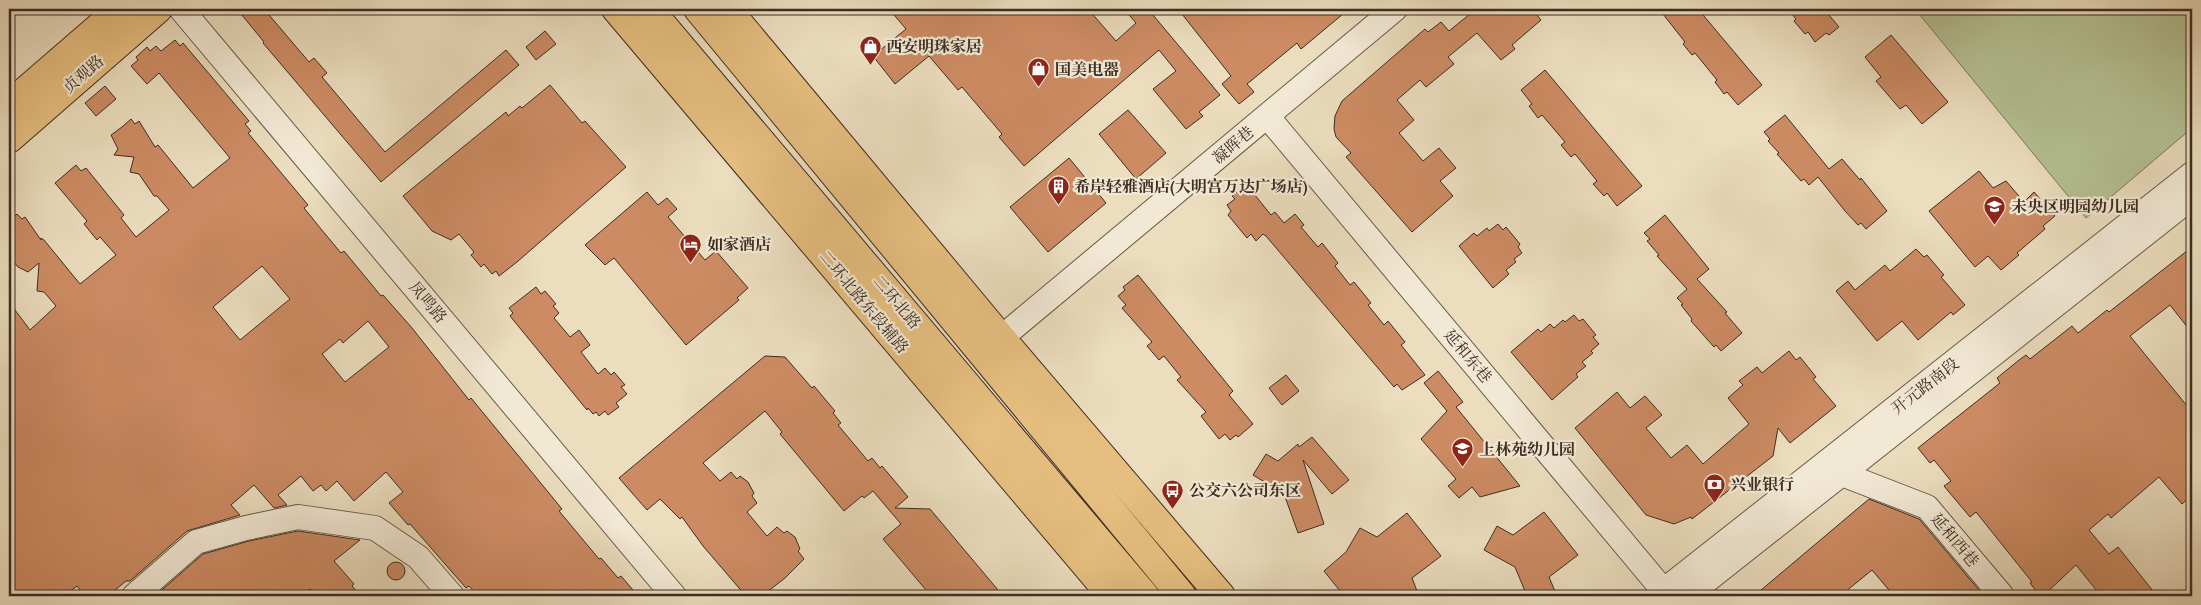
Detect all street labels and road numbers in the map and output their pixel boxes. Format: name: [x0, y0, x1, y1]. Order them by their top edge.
street label: 贞观路: [58, 50, 108, 98]
street label: 凝晖巷: [1208, 122, 1258, 168]
street label: 二环北路东段辅路: [816, 247, 912, 357]
street label: 二环北路: [869, 271, 925, 333]
street label: 凤鸣路: [405, 277, 451, 327]
street label: 延和东巷: [1439, 325, 1497, 387]
street label: 开元路南段: [1887, 353, 1963, 419]
street label: 延和西巷: [1926, 509, 1984, 571]

